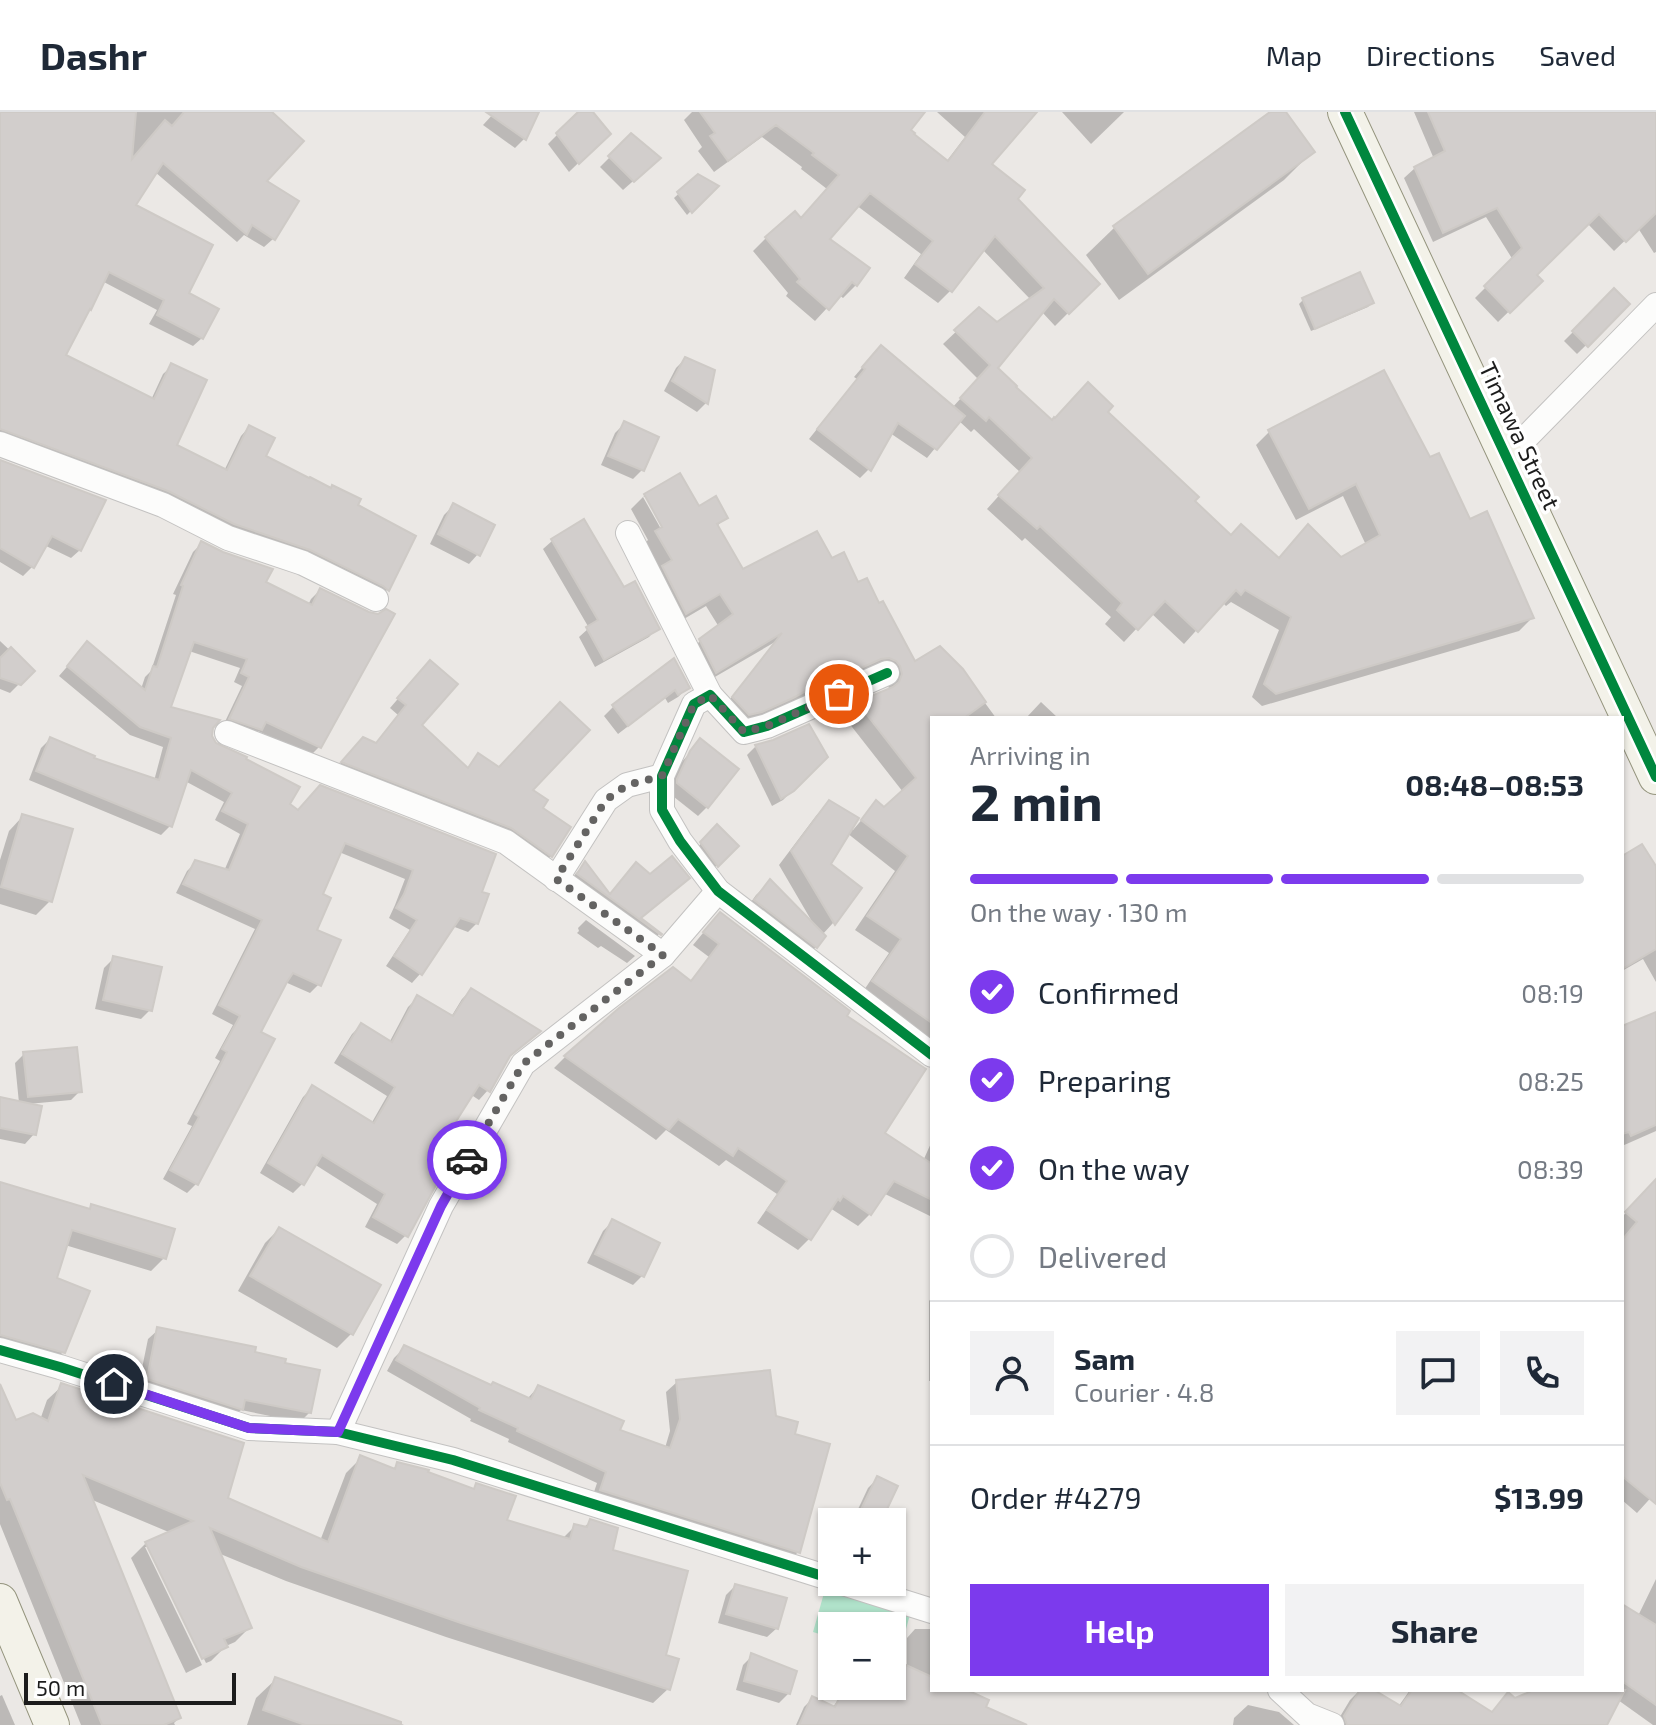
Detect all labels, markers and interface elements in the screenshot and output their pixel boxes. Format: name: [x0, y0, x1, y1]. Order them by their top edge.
text: Dashr: [40, 32, 147, 78]
text: Map: [1266, 38, 1322, 72]
text: Directions: [1366, 38, 1495, 72]
text: Saved: [1539, 38, 1616, 72]
street label: Timawa Street: [1474, 357, 1567, 514]
pin: [805, 660, 873, 728]
icon: bag: [817, 672, 861, 716]
text: Arriving in: [970, 739, 1091, 770]
text: 08:48–08:53: [1405, 766, 1584, 802]
text: 2 min: [970, 769, 1103, 831]
text: On the way · 130 m: [970, 896, 1188, 927]
icon: check: [970, 970, 1014, 1014]
text: Confirmed: [1038, 974, 1179, 1010]
text: 08:19: [1521, 977, 1584, 1008]
icon: check: [970, 1058, 1014, 1102]
text: Preparing: [1038, 1062, 1171, 1098]
text: 08:25: [1518, 1065, 1584, 1096]
courier: [427, 1120, 507, 1200]
icon: car: [445, 1138, 489, 1182]
icon: check: [970, 1146, 1014, 1190]
text: On the way: [1038, 1150, 1190, 1186]
text: 08:39: [1517, 1153, 1584, 1184]
text: Delivered: [1038, 1238, 1167, 1274]
button: person: [970, 1331, 1054, 1415]
button: chat: [1396, 1331, 1480, 1415]
button: phone: [1500, 1331, 1584, 1415]
text: Sam: [1074, 1340, 1135, 1376]
pin: [80, 1350, 148, 1418]
icon: home: [92, 1362, 136, 1406]
text: Courier · 4.8: [1074, 1376, 1215, 1407]
text: Order #4279: [970, 1479, 1142, 1515]
text: $13.99: [1494, 1479, 1584, 1515]
map controls: [818, 1508, 906, 1700]
button: +: [818, 1508, 906, 1596]
button: Help: [970, 1584, 1269, 1676]
button: Share: [1285, 1584, 1584, 1676]
button: −: [818, 1612, 906, 1700]
scale bar: [24, 1669, 236, 1705]
text: 50 m: [36, 1674, 85, 1700]

